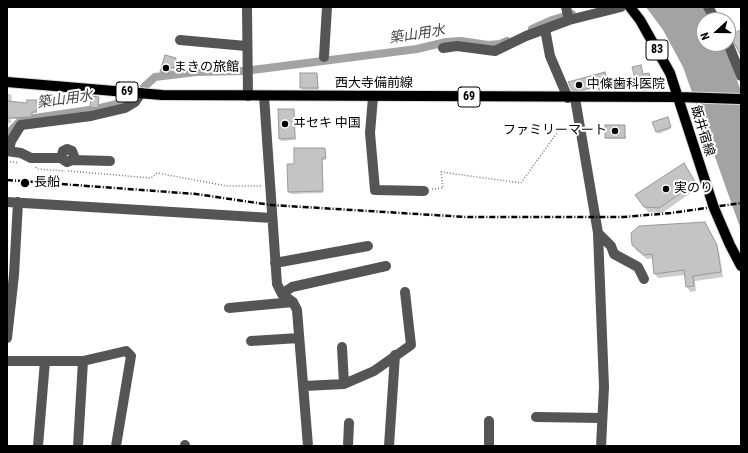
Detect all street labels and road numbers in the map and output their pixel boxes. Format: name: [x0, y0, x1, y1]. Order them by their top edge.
road number: 83: [646, 40, 668, 60]
street label: 西大寺備前線: [335, 76, 413, 92]
road number: 69: [116, 82, 138, 102]
road number: 69: [458, 87, 480, 107]
street label: 飯井宿線: [687, 104, 717, 158]

